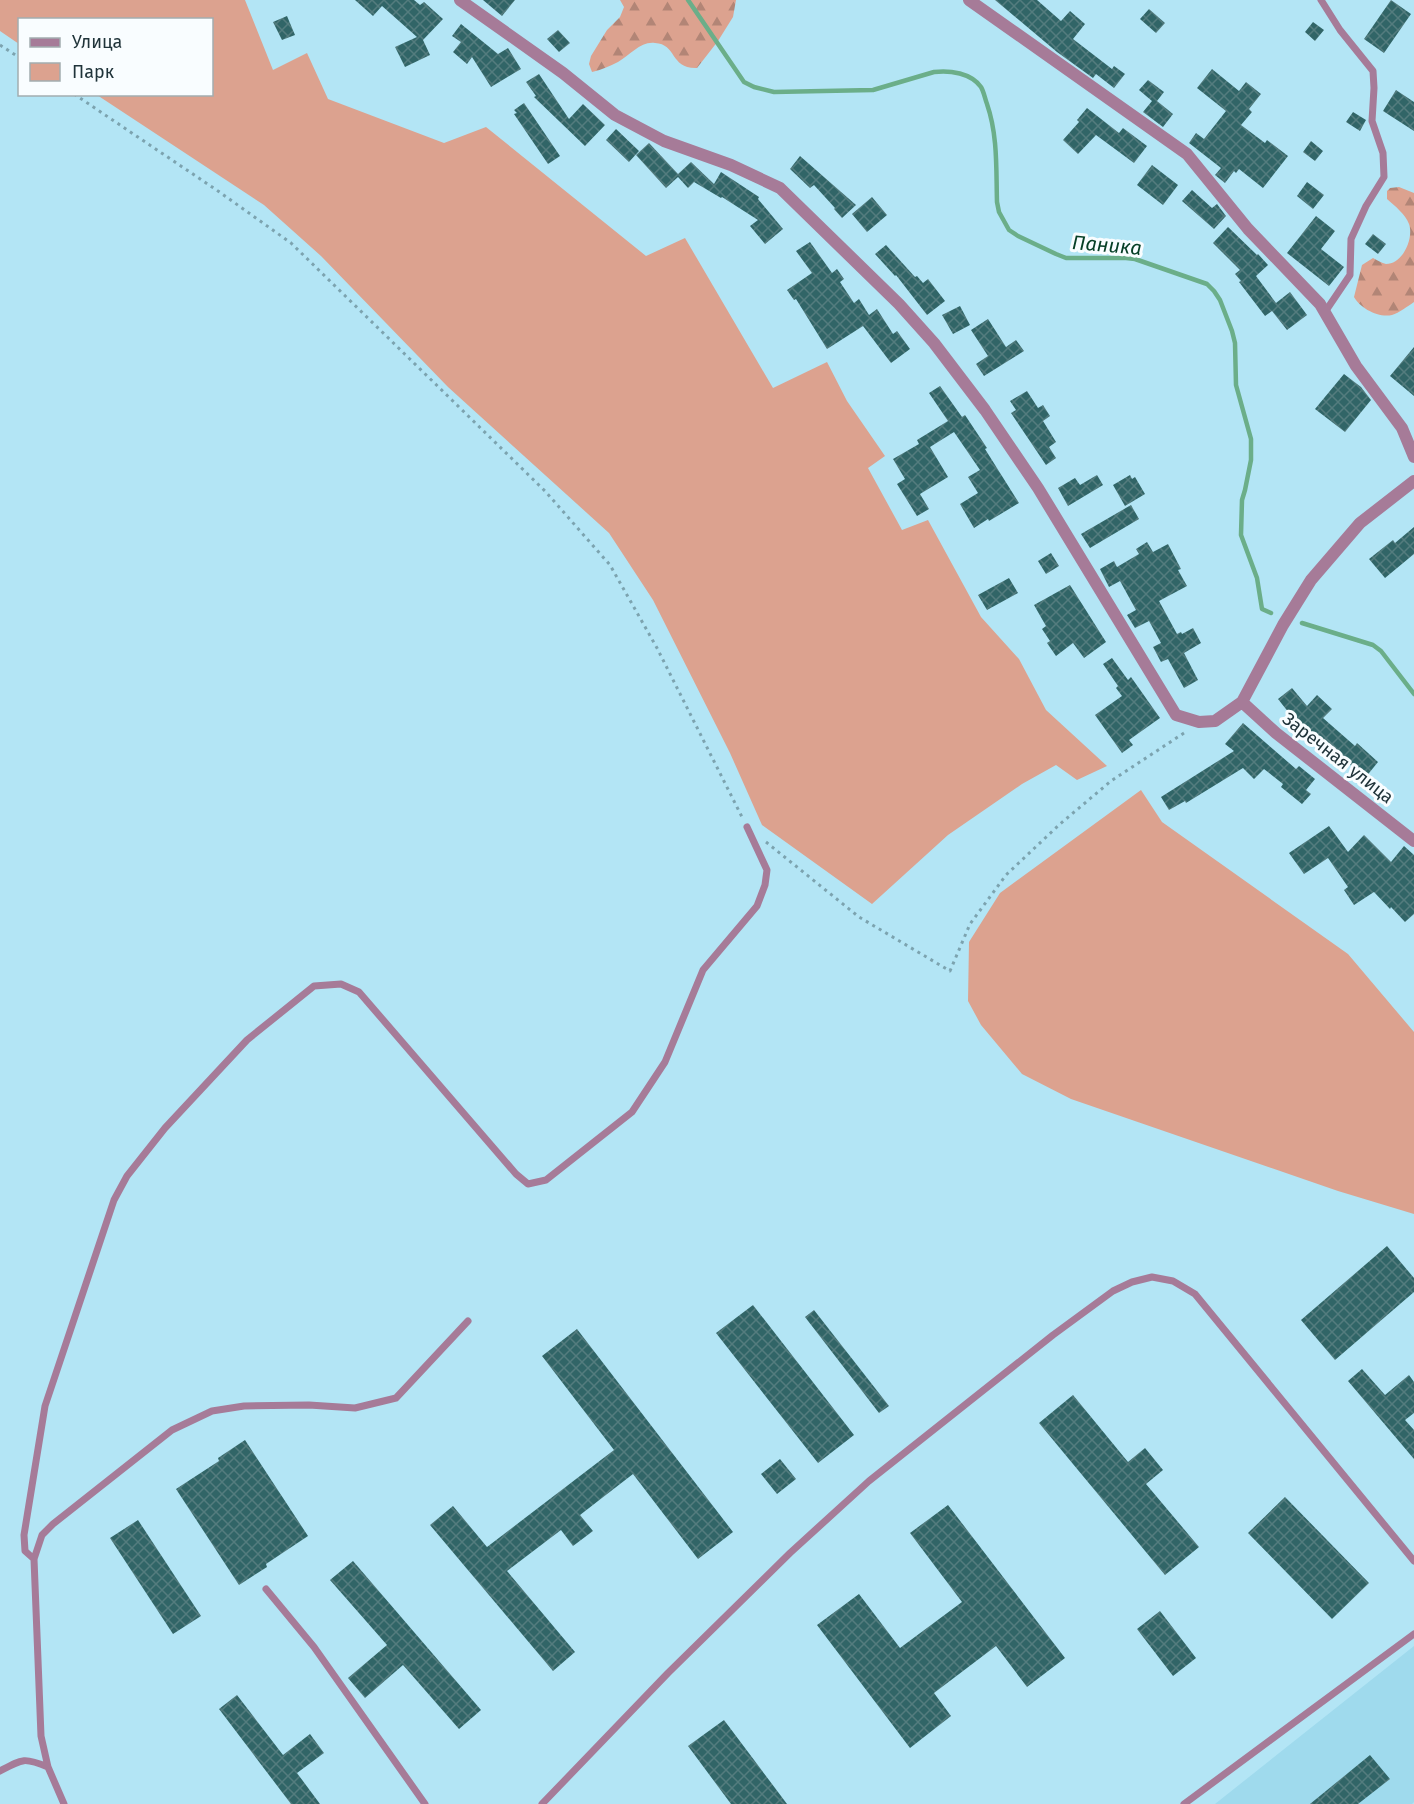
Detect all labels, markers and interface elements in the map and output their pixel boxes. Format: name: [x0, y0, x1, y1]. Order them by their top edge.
legend: [18, 18, 213, 96]
text: Улица: [72, 31, 122, 53]
text: Парк: [72, 61, 115, 83]
water label: Паника: [1071, 230, 1143, 260]
street label: Заречная улица: [1278, 708, 1398, 808]

